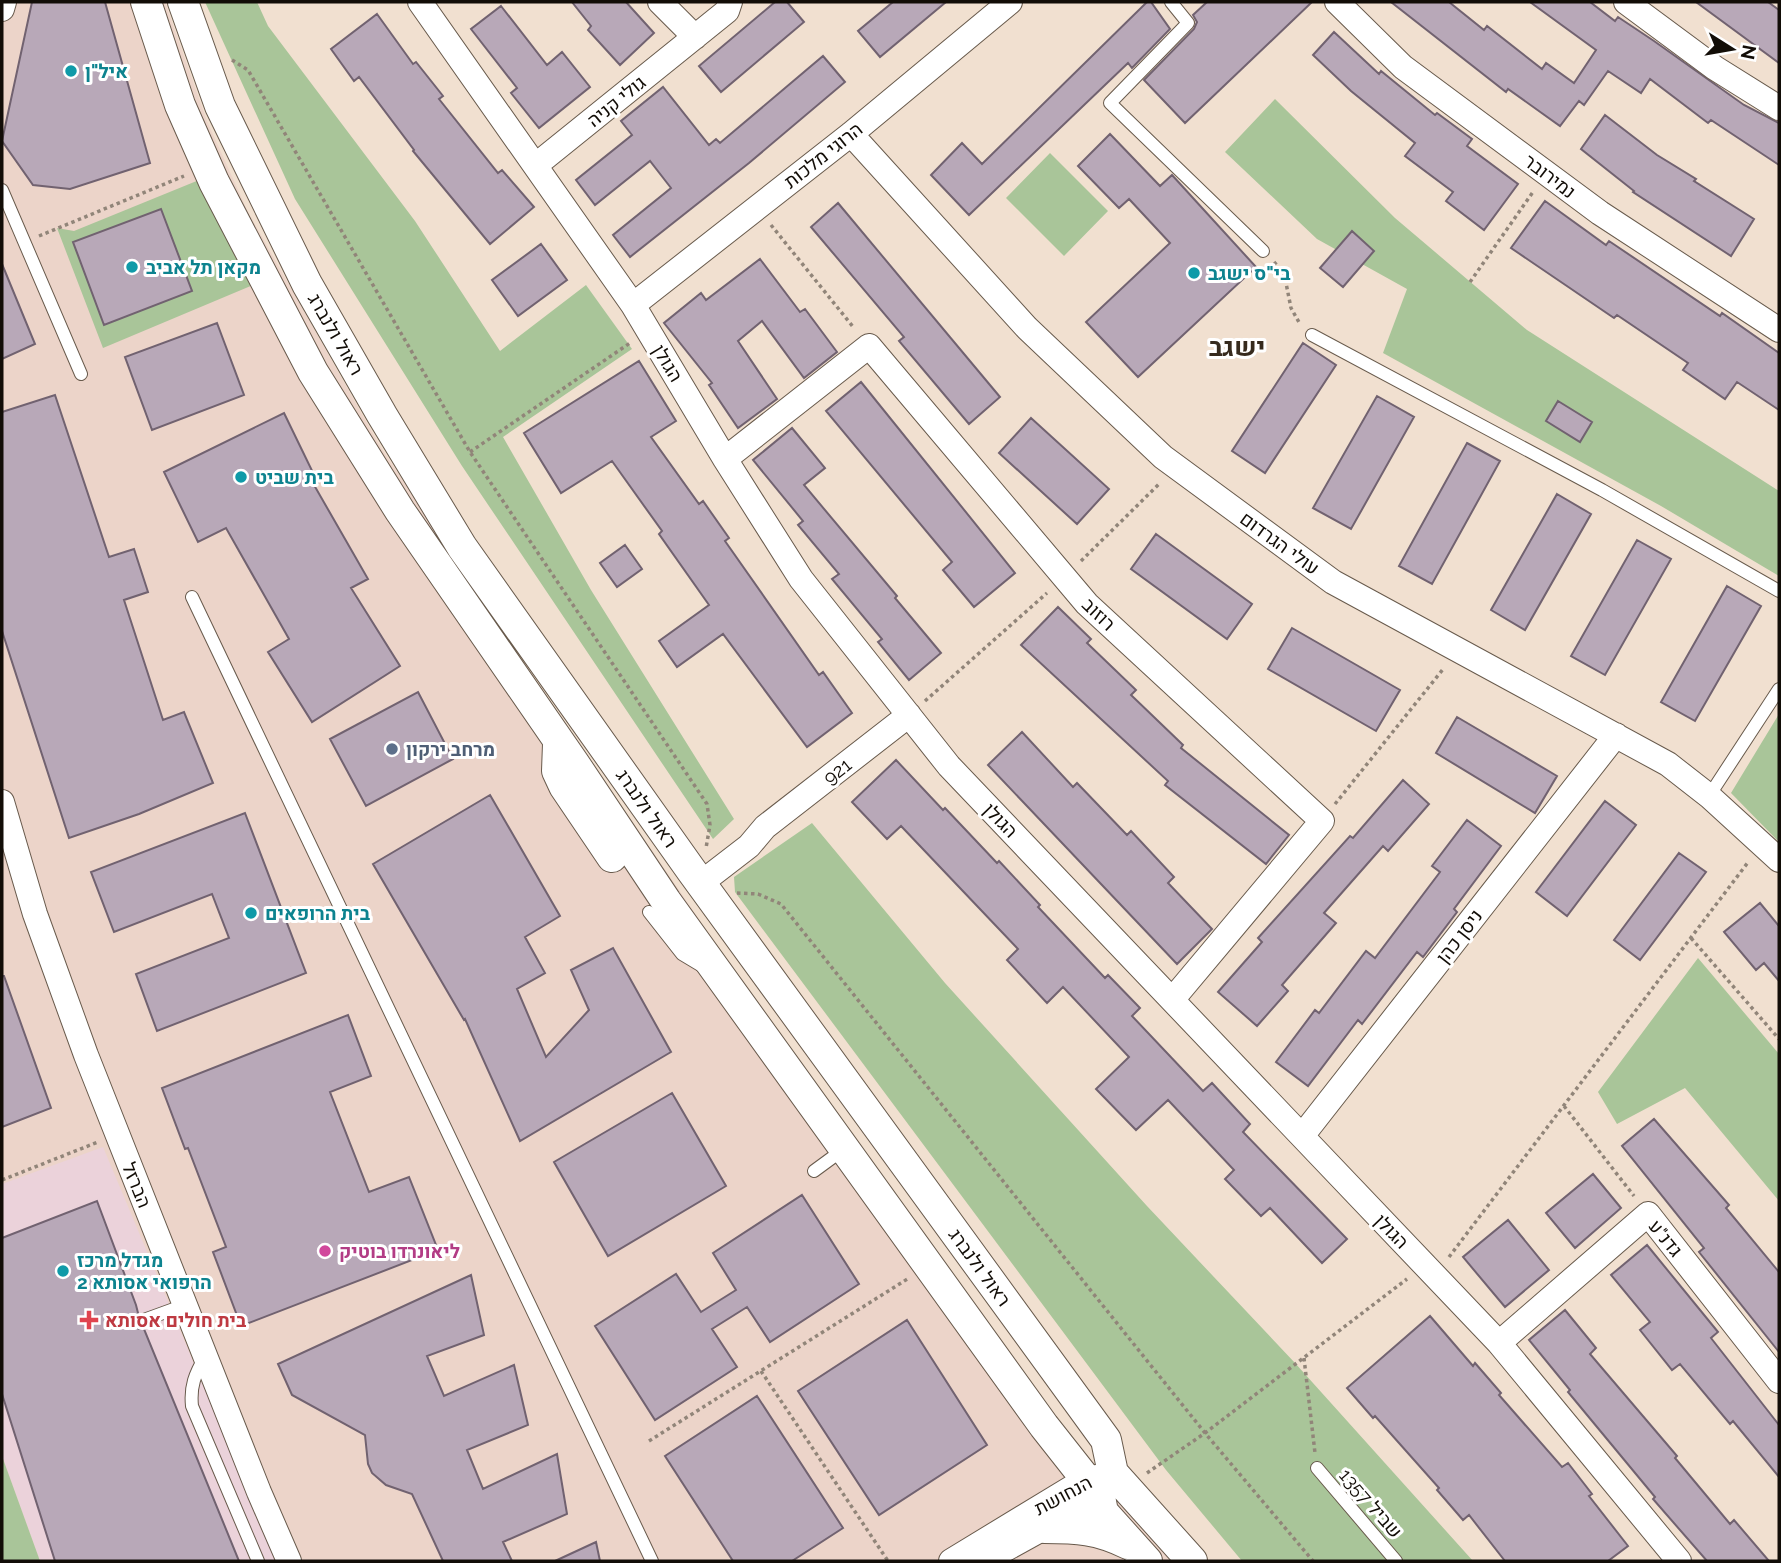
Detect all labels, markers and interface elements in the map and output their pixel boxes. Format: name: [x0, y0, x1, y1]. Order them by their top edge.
north arrow: [1697, 14, 1767, 84]
text: N: [1737, 43, 1761, 61]
place label: איל"ן: [85, 60, 128, 82]
marker: איל"ן: [63, 63, 79, 79]
street label: גולי קניה: [582, 71, 650, 131]
street label: הרוגי מלכות: [779, 118, 867, 192]
street label: נמירובר: [1520, 149, 1580, 203]
place label: מקאן תל אביב: [146, 256, 261, 278]
marker: מקאן תל אביב: [124, 259, 140, 275]
place label: בי"ס ישגב: [1208, 262, 1291, 284]
marker: בי"ס ישגב: [1186, 265, 1202, 281]
street label: ראול ולנברג: [304, 289, 368, 379]
district label: ישגב: [1209, 332, 1265, 362]
street label: הגולן: [648, 340, 688, 386]
place label: בית שביט: [255, 466, 334, 488]
marker: בית שביט: [233, 469, 249, 485]
street label: עולי הגרדום: [1236, 507, 1324, 579]
street label: רוזוב: [1078, 593, 1120, 635]
place label: מרחב ירקון: [406, 738, 495, 760]
marker: מרחב ירקון: [384, 741, 400, 757]
street label: 921: [819, 753, 855, 789]
street label: ראול ולנברג: [612, 765, 682, 851]
street label: הגולן: [979, 798, 1023, 842]
place label: בית הרופאים: [265, 902, 371, 924]
marker: בית הרופאים: [243, 905, 259, 921]
street label: ניסן כהן: [1431, 905, 1487, 967]
street label: הברזל: [118, 1159, 156, 1211]
street label: הגולן: [1370, 1209, 1414, 1253]
street label: גדנ"ע: [1645, 1215, 1687, 1261]
street label: ראול ולנברג: [944, 1224, 1016, 1310]
place label: ליאונרדו בוטיק: [339, 1240, 460, 1262]
marker: ליאונרדו בוטיק: [317, 1243, 333, 1259]
place label: מגדל מרכז הרפואי אסותא 2: [77, 1249, 212, 1293]
marker: מגדל מרכז הרפואי אסותא 2: [55, 1263, 71, 1279]
place label: בית חולים אסותא: [105, 1309, 247, 1331]
marker: בית חולים אסותא: [79, 1310, 99, 1330]
street label: שביל 1357: [1335, 1464, 1407, 1542]
street label: הנחושת: [1030, 1471, 1096, 1519]

